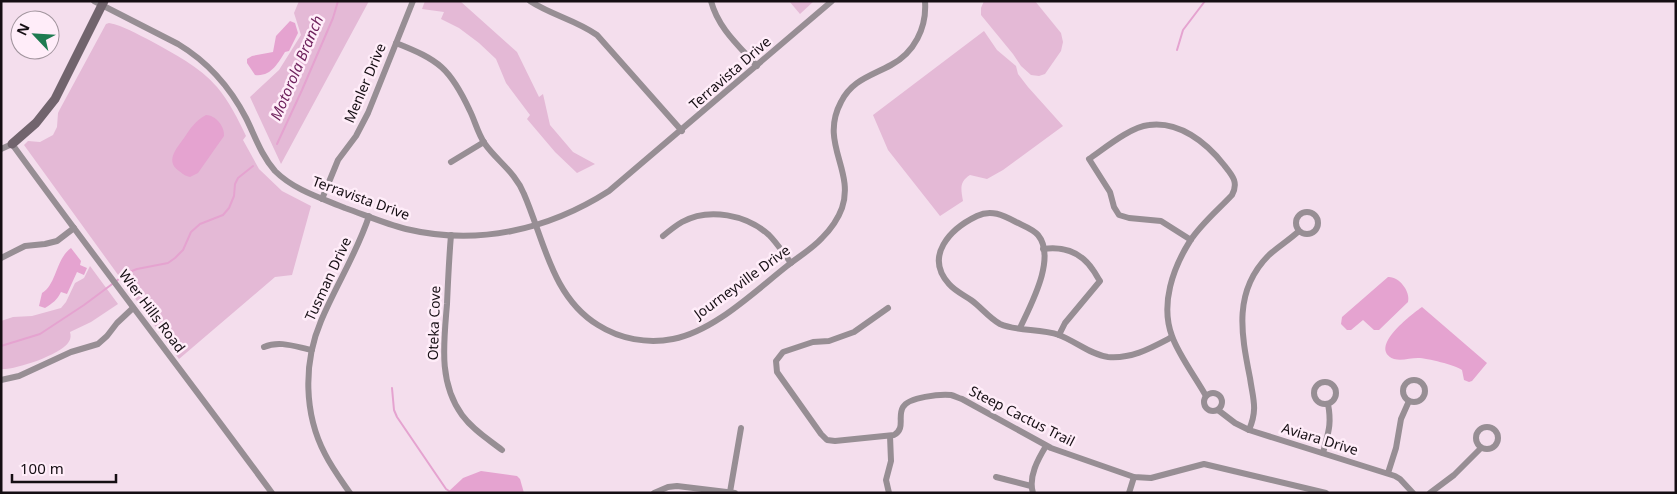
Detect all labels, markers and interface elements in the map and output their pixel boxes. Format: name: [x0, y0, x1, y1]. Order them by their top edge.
north arrow: [10, 10, 60, 60]
water label: Motorola Branch: [265, 12, 327, 123]
text: N: [12, 20, 34, 38]
street label: Terravista Drive: [685, 32, 775, 113]
street label: Menler Drive: [339, 40, 390, 126]
street label: Terravista Drive: [310, 171, 413, 224]
street label: Tusman Drive: [300, 234, 355, 324]
street label: Journeyville Drive: [688, 240, 794, 324]
street label: Wier Hills Road: [115, 265, 190, 356]
street label: Oteka Cove: [423, 285, 444, 361]
street label: Steep Cactus Trail: [966, 381, 1078, 450]
street label: Aviara Drive: [1280, 418, 1361, 459]
scale bar: [12, 452, 116, 484]
text: 100 m: [20, 458, 64, 478]

